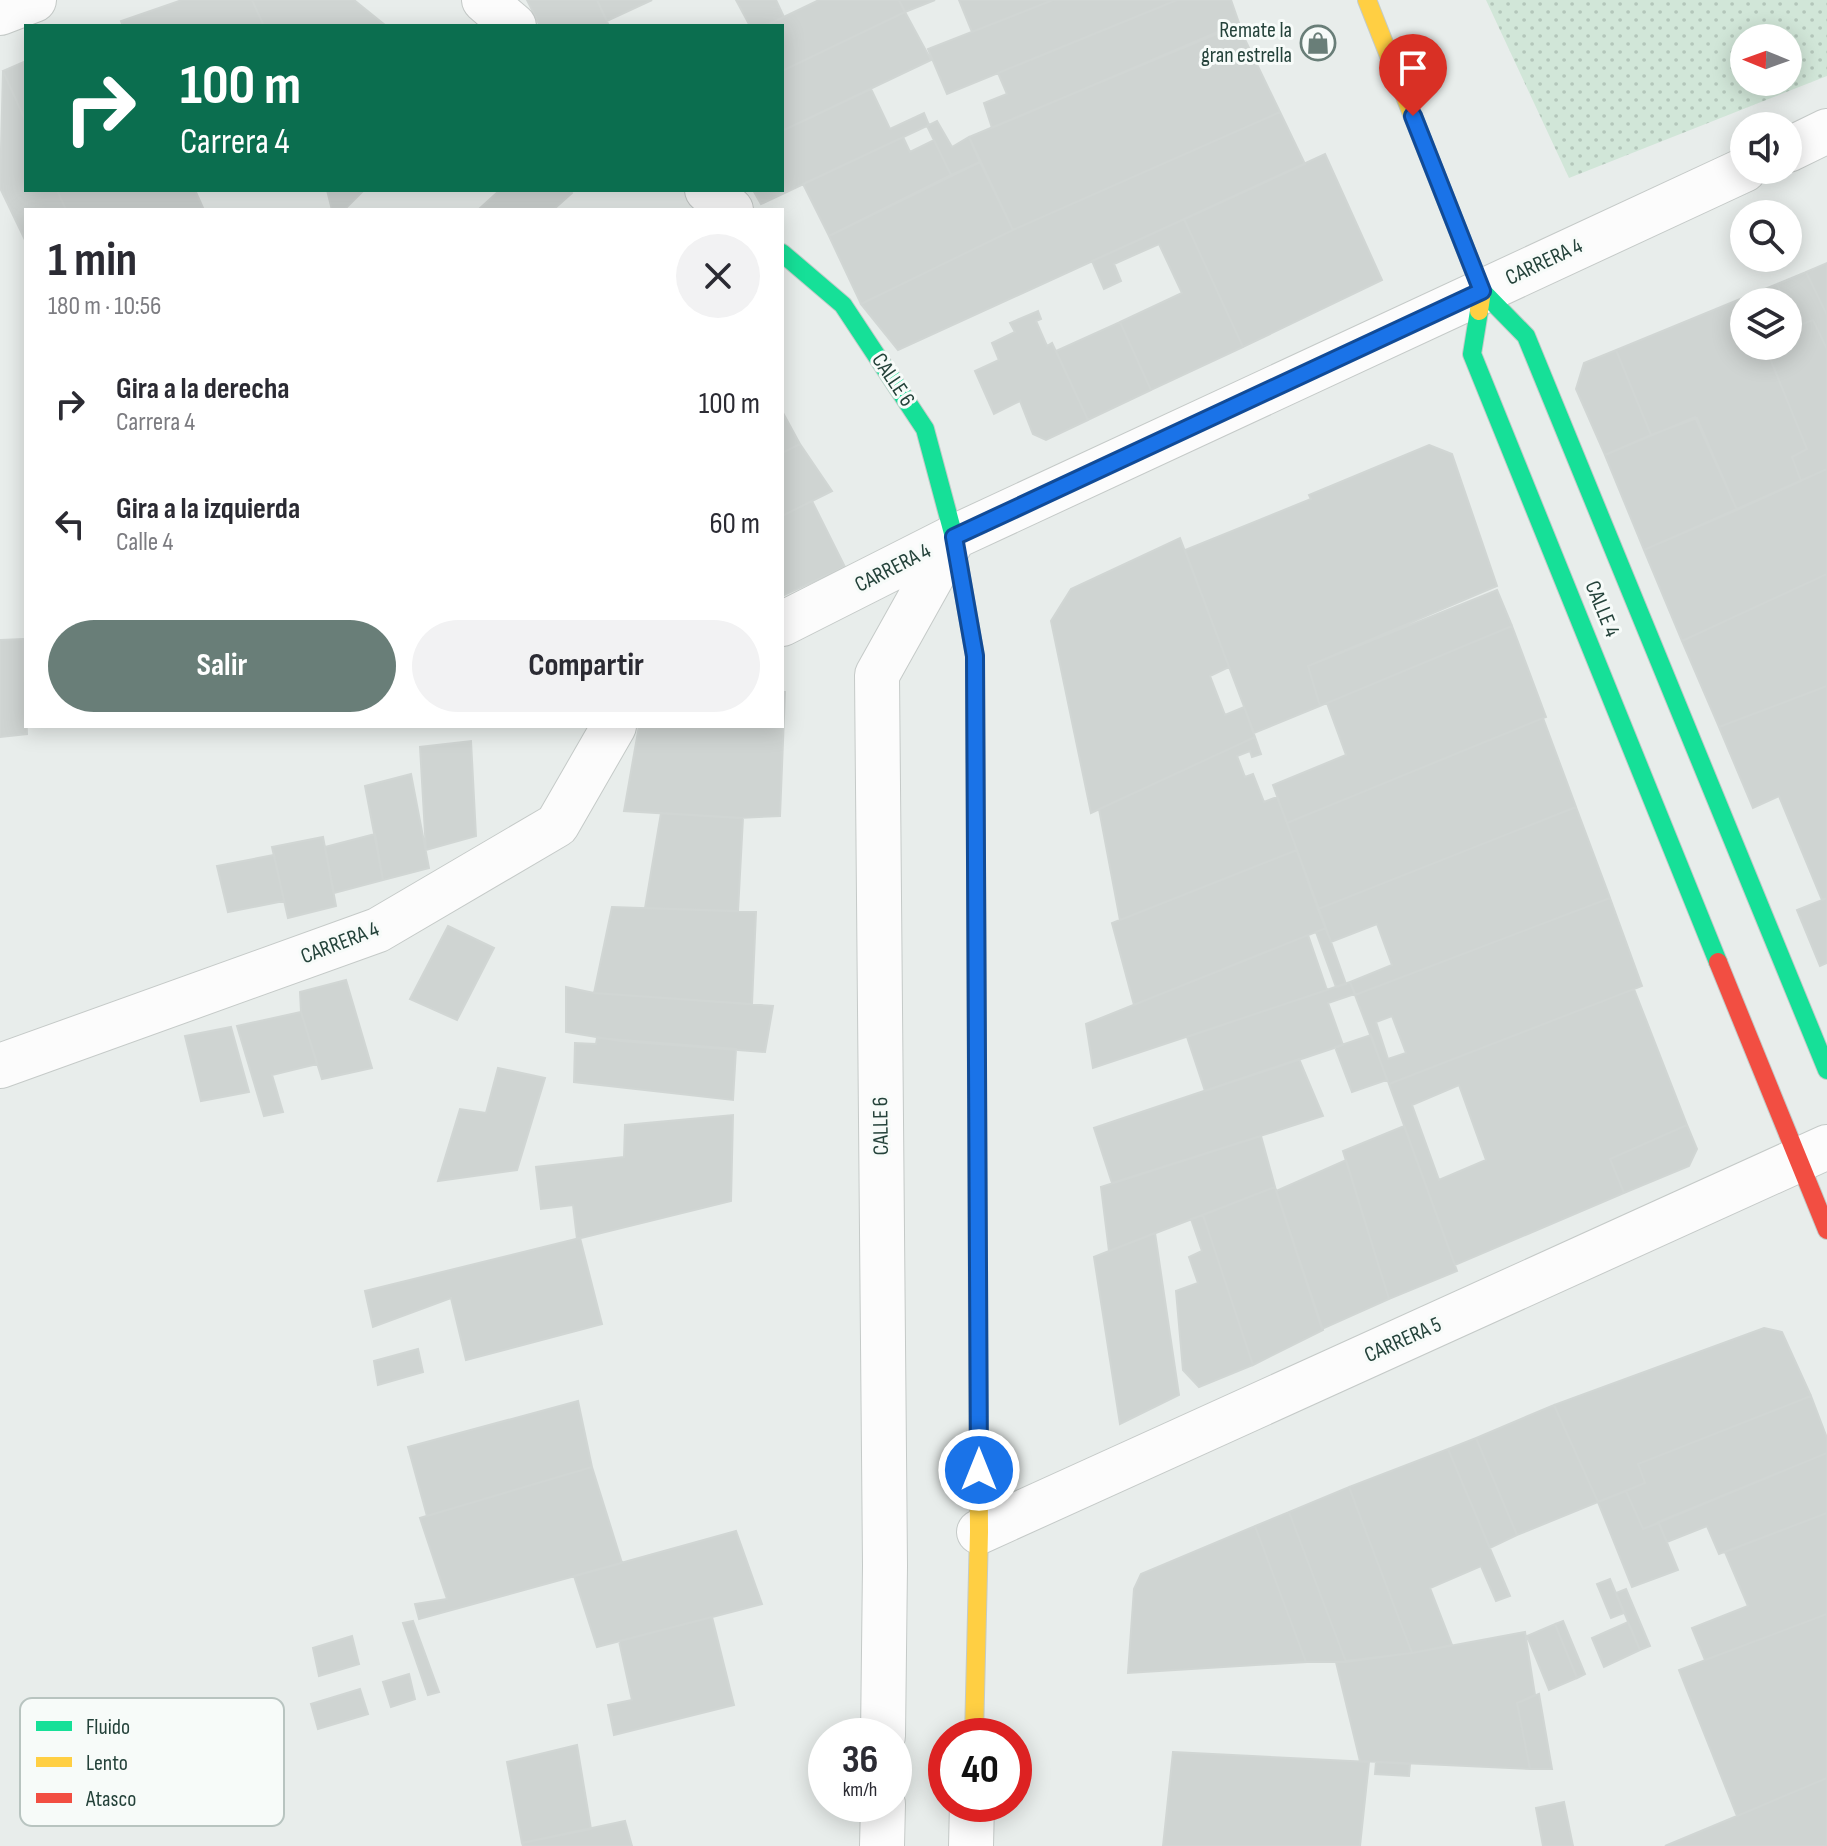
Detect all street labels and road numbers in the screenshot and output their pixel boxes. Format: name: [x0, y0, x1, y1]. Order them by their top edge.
street label: CARRERA 4: [1501, 233, 1587, 291]
street label: CALLE 6: [865, 348, 921, 412]
street label: CARRERA 4: [851, 537, 935, 599]
street label: CALLE 4: [1579, 577, 1625, 641]
street label: CARRERA 4: [297, 916, 383, 970]
street label: CALLE 6: [867, 1096, 895, 1156]
street label: CARRERA 5: [1360, 1311, 1446, 1369]

